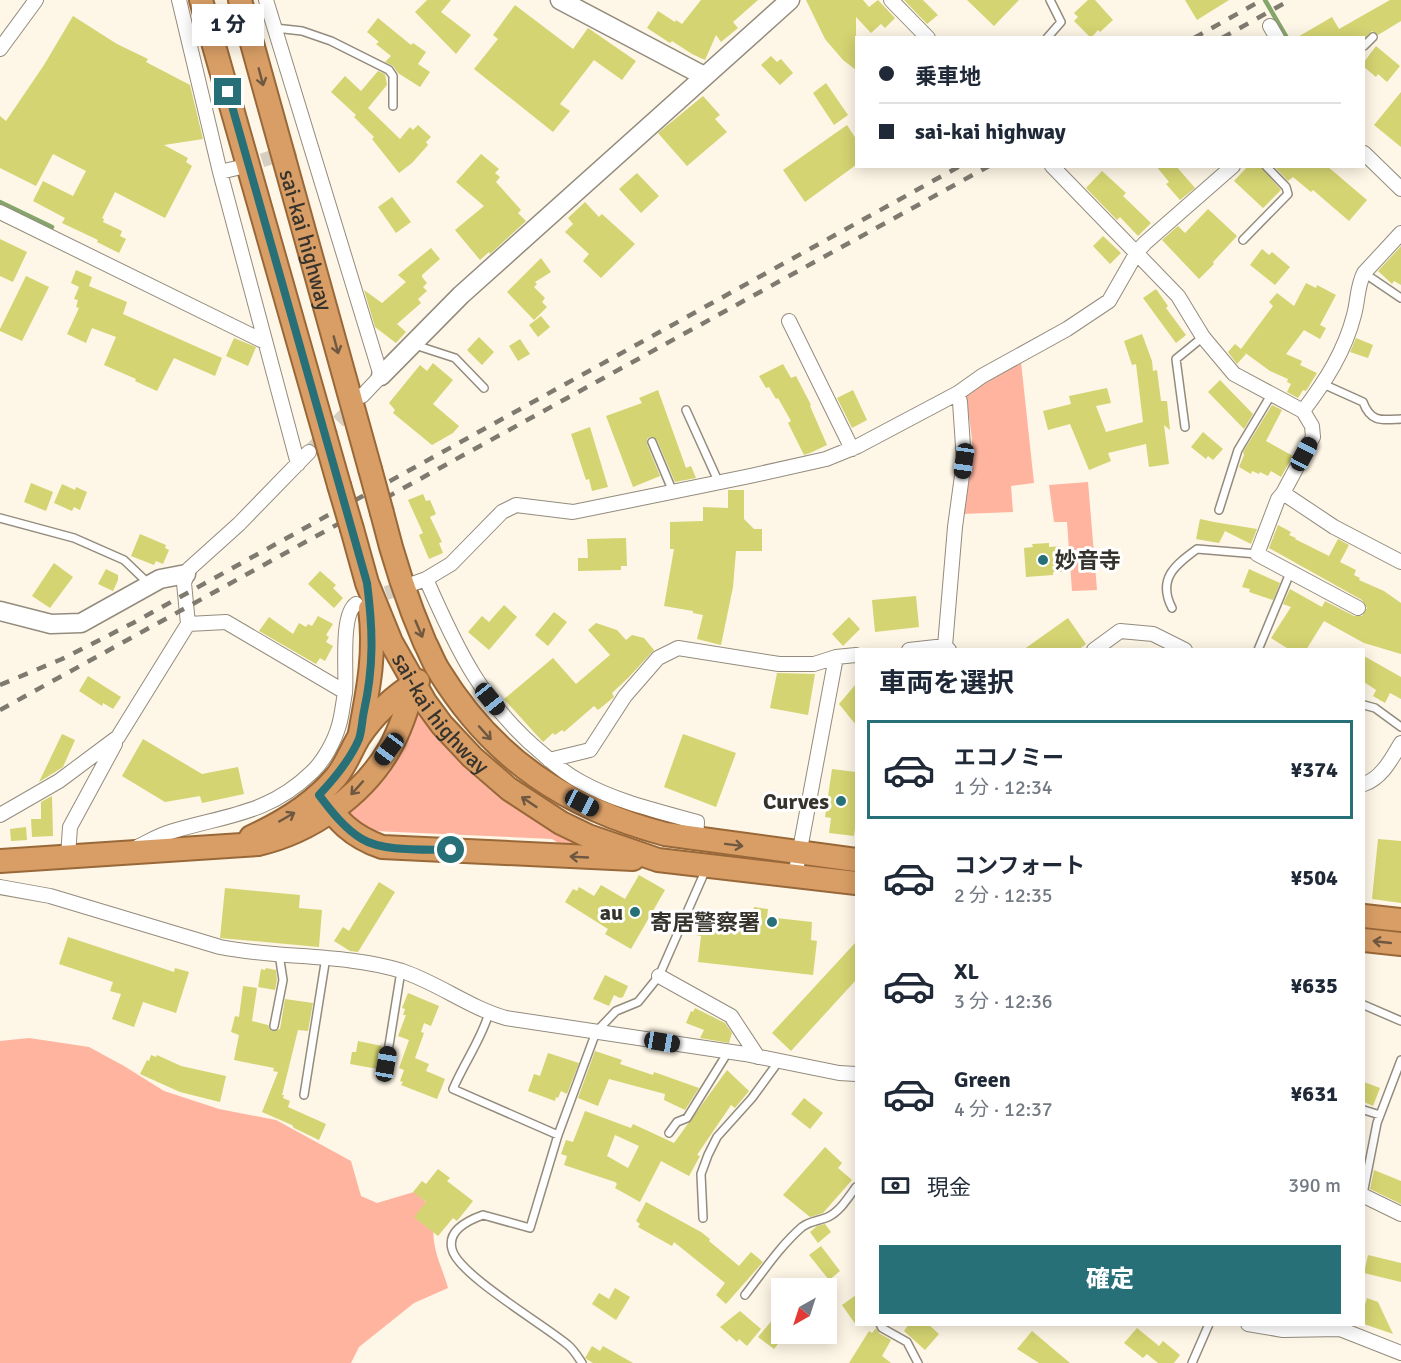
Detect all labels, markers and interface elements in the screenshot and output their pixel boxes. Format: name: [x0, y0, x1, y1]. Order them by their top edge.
callout: 1 分: [192, 5, 264, 47]
text: 1 分: [210, 12, 246, 37]
text: 乗車地: [915, 63, 981, 90]
one-way arrow: [256, 67, 267, 86]
route end: [214, 78, 241, 105]
text: sai-kai highway: [915, 118, 1066, 145]
street label: sai-kai highway: [274, 166, 339, 315]
one-way arrow: [331, 336, 342, 355]
car: [1288, 434, 1320, 474]
car: [953, 442, 975, 480]
place label: 妙音寺: [1055, 547, 1121, 574]
marker: 妙音寺: [1036, 553, 1050, 567]
one-way arrow: [414, 619, 426, 637]
street label: sai-kai highway: [386, 648, 495, 780]
text: 車両を選択: [879, 667, 1014, 700]
car: [472, 679, 508, 719]
one-way arrow: [478, 726, 492, 741]
car: [371, 729, 407, 769]
icon: car: [882, 743, 936, 797]
text: エコノミー: [954, 744, 1064, 771]
text: ¥374: [1290, 756, 1338, 783]
text: 1 分 · 12:34: [954, 775, 1053, 800]
one-way arrow: [350, 781, 364, 796]
car: [562, 787, 602, 819]
place label: Curves: [763, 788, 829, 815]
marker: Curves: [834, 794, 848, 808]
one-way arrow: [521, 796, 538, 808]
one-way arrow: [278, 810, 295, 822]
route start: [437, 836, 464, 863]
one-way arrow: [724, 839, 743, 850]
one-way arrow: [569, 851, 589, 862]
icon: car: [882, 851, 936, 905]
text: コンフォート: [954, 852, 1085, 879]
text: ¥504: [1290, 864, 1338, 891]
text: 2 分 · 12:35: [954, 883, 1053, 908]
place label: au: [600, 899, 623, 926]
marker: au: [628, 905, 642, 919]
place label: 寄居警察署: [650, 909, 760, 936]
marker: 寄居警察署: [765, 915, 779, 929]
one-way arrow: [1373, 936, 1393, 947]
text: XL: [954, 958, 979, 985]
icon: car: [882, 959, 936, 1013]
text: ¥635: [1290, 972, 1338, 999]
text: 3 分 · 12:36: [954, 989, 1053, 1014]
car: [643, 1030, 681, 1054]
car: [374, 1045, 398, 1083]
text: Green: [954, 1066, 1011, 1093]
icon: car: [882, 1067, 936, 1121]
text: ¥631: [1290, 1080, 1338, 1107]
text: 4 分 · 12:37: [954, 1097, 1053, 1122]
icon: cash: [879, 1169, 912, 1202]
text: 390 m: [1288, 1173, 1341, 1198]
text: 現金: [927, 1174, 971, 1201]
button: 確定: [879, 1245, 1341, 1314]
north arrow: [771, 1278, 837, 1344]
map controls: [771, 1278, 837, 1344]

